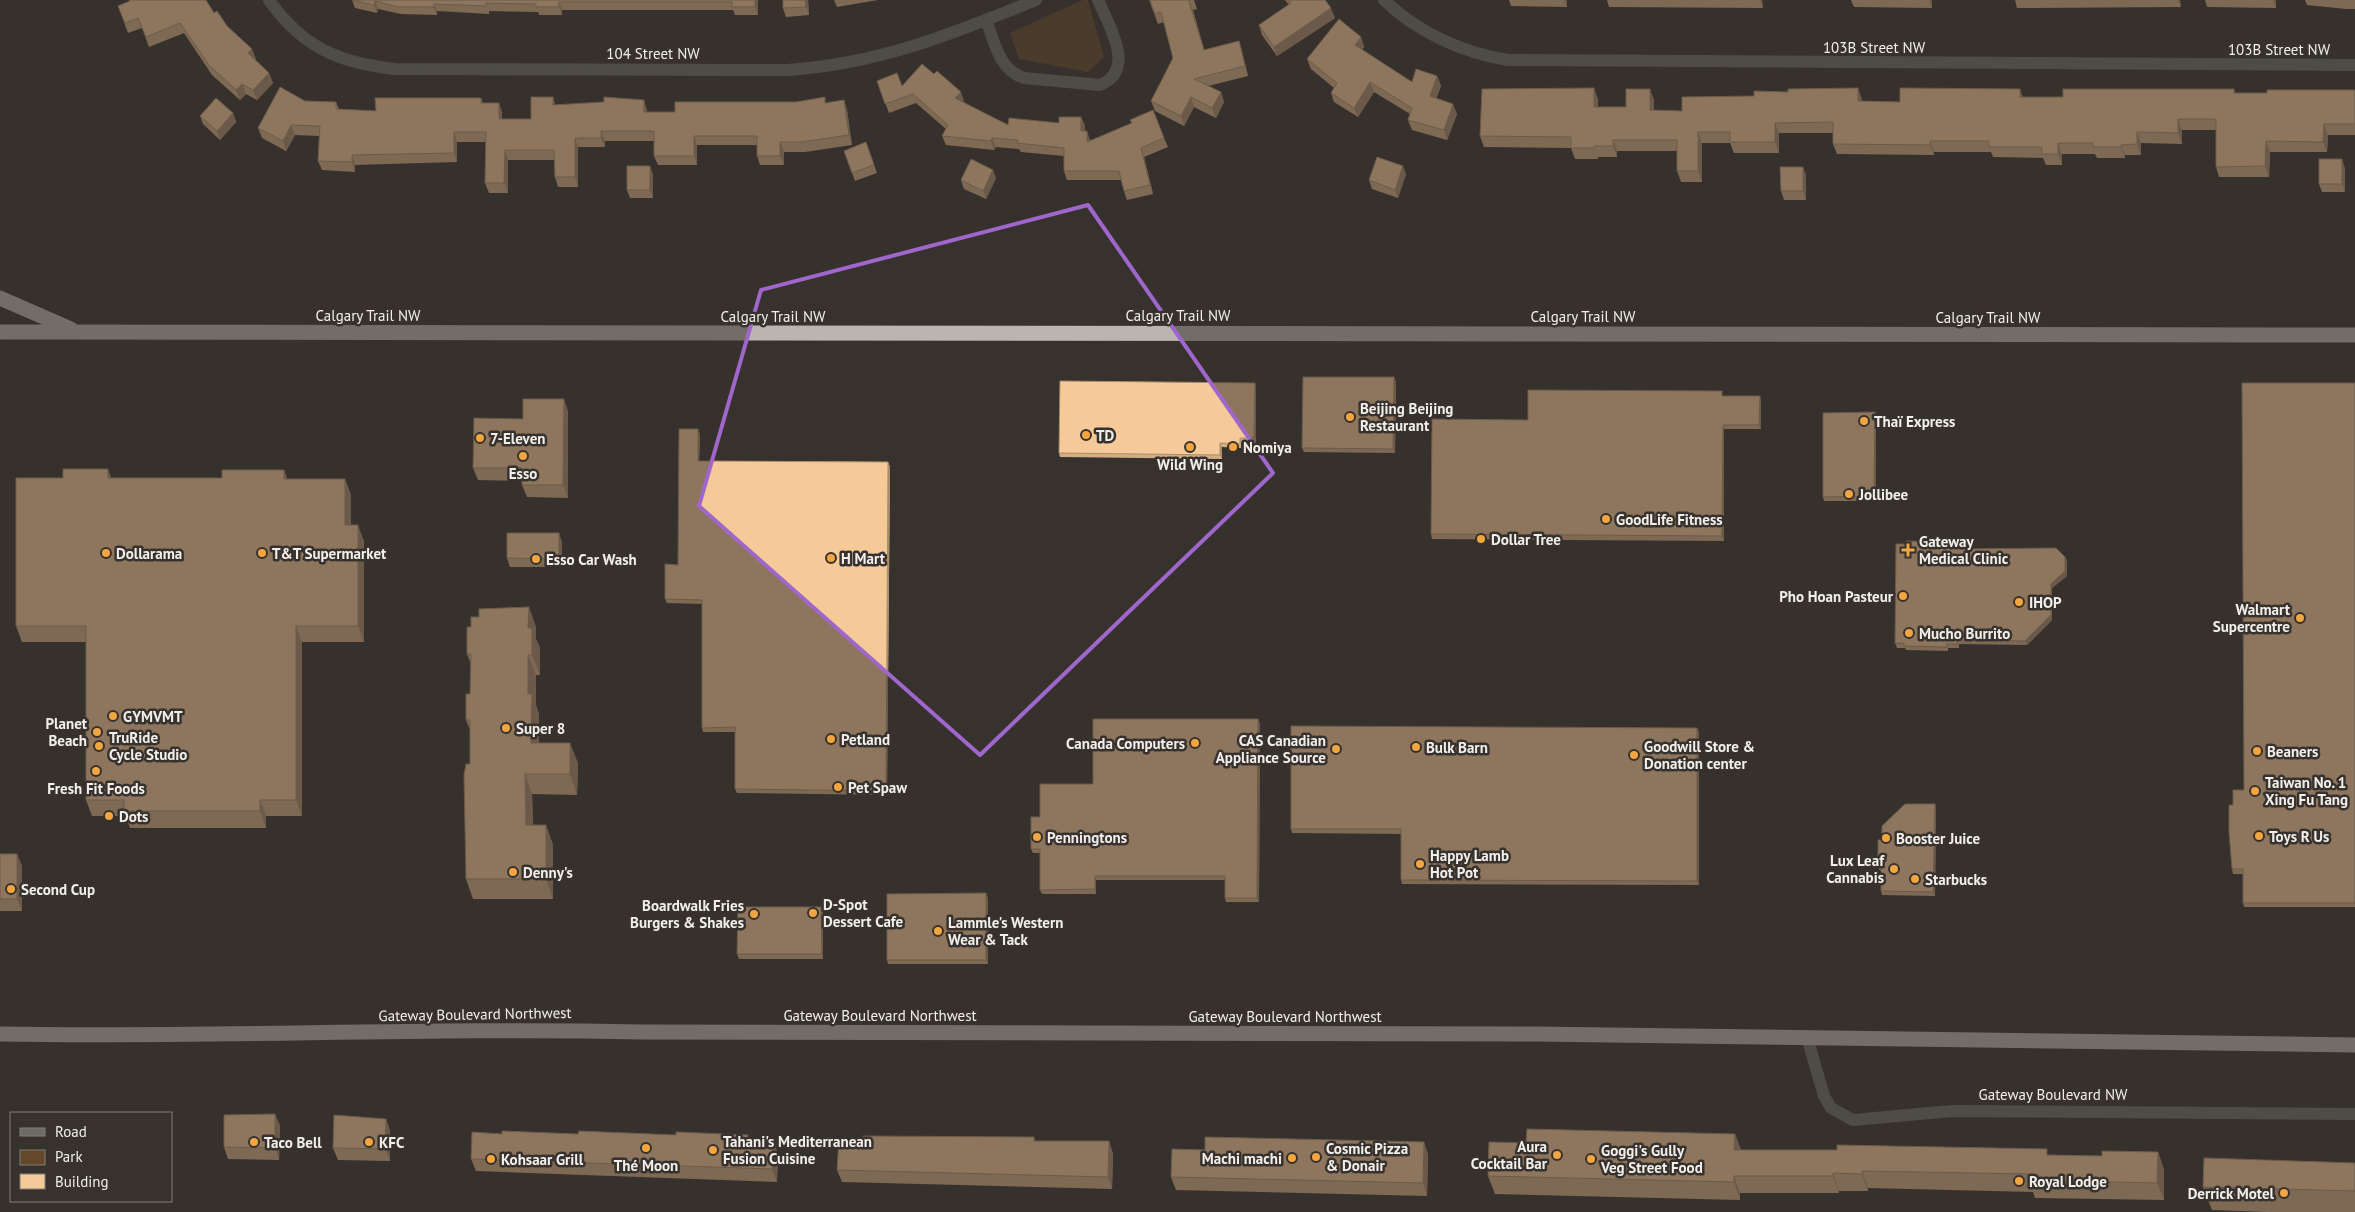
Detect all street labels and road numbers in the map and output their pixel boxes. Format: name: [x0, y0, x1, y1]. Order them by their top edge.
street label: 103B Street NW: [1823, 38, 1926, 57]
street label: 103B Street NW: [2228, 40, 2331, 59]
street label: 104 Street NW: [606, 44, 700, 63]
street label: Calgary Trail NW: [316, 306, 421, 325]
street label: Calgary Trail NW: [1126, 306, 1231, 325]
street label: Calgary Trail NW: [721, 307, 826, 326]
street label: Calgary Trail NW: [1531, 307, 1636, 326]
street label: Calgary Trail NW: [1936, 308, 2041, 327]
street label: Gateway Boulevard Northwest: [378, 1003, 572, 1025]
street label: Gateway Boulevard Northwest: [783, 1006, 977, 1025]
street label: Gateway Boulevard Northwest: [1188, 1007, 1382, 1026]
street label: Gateway Boulevard NW: [1979, 1085, 2128, 1104]

